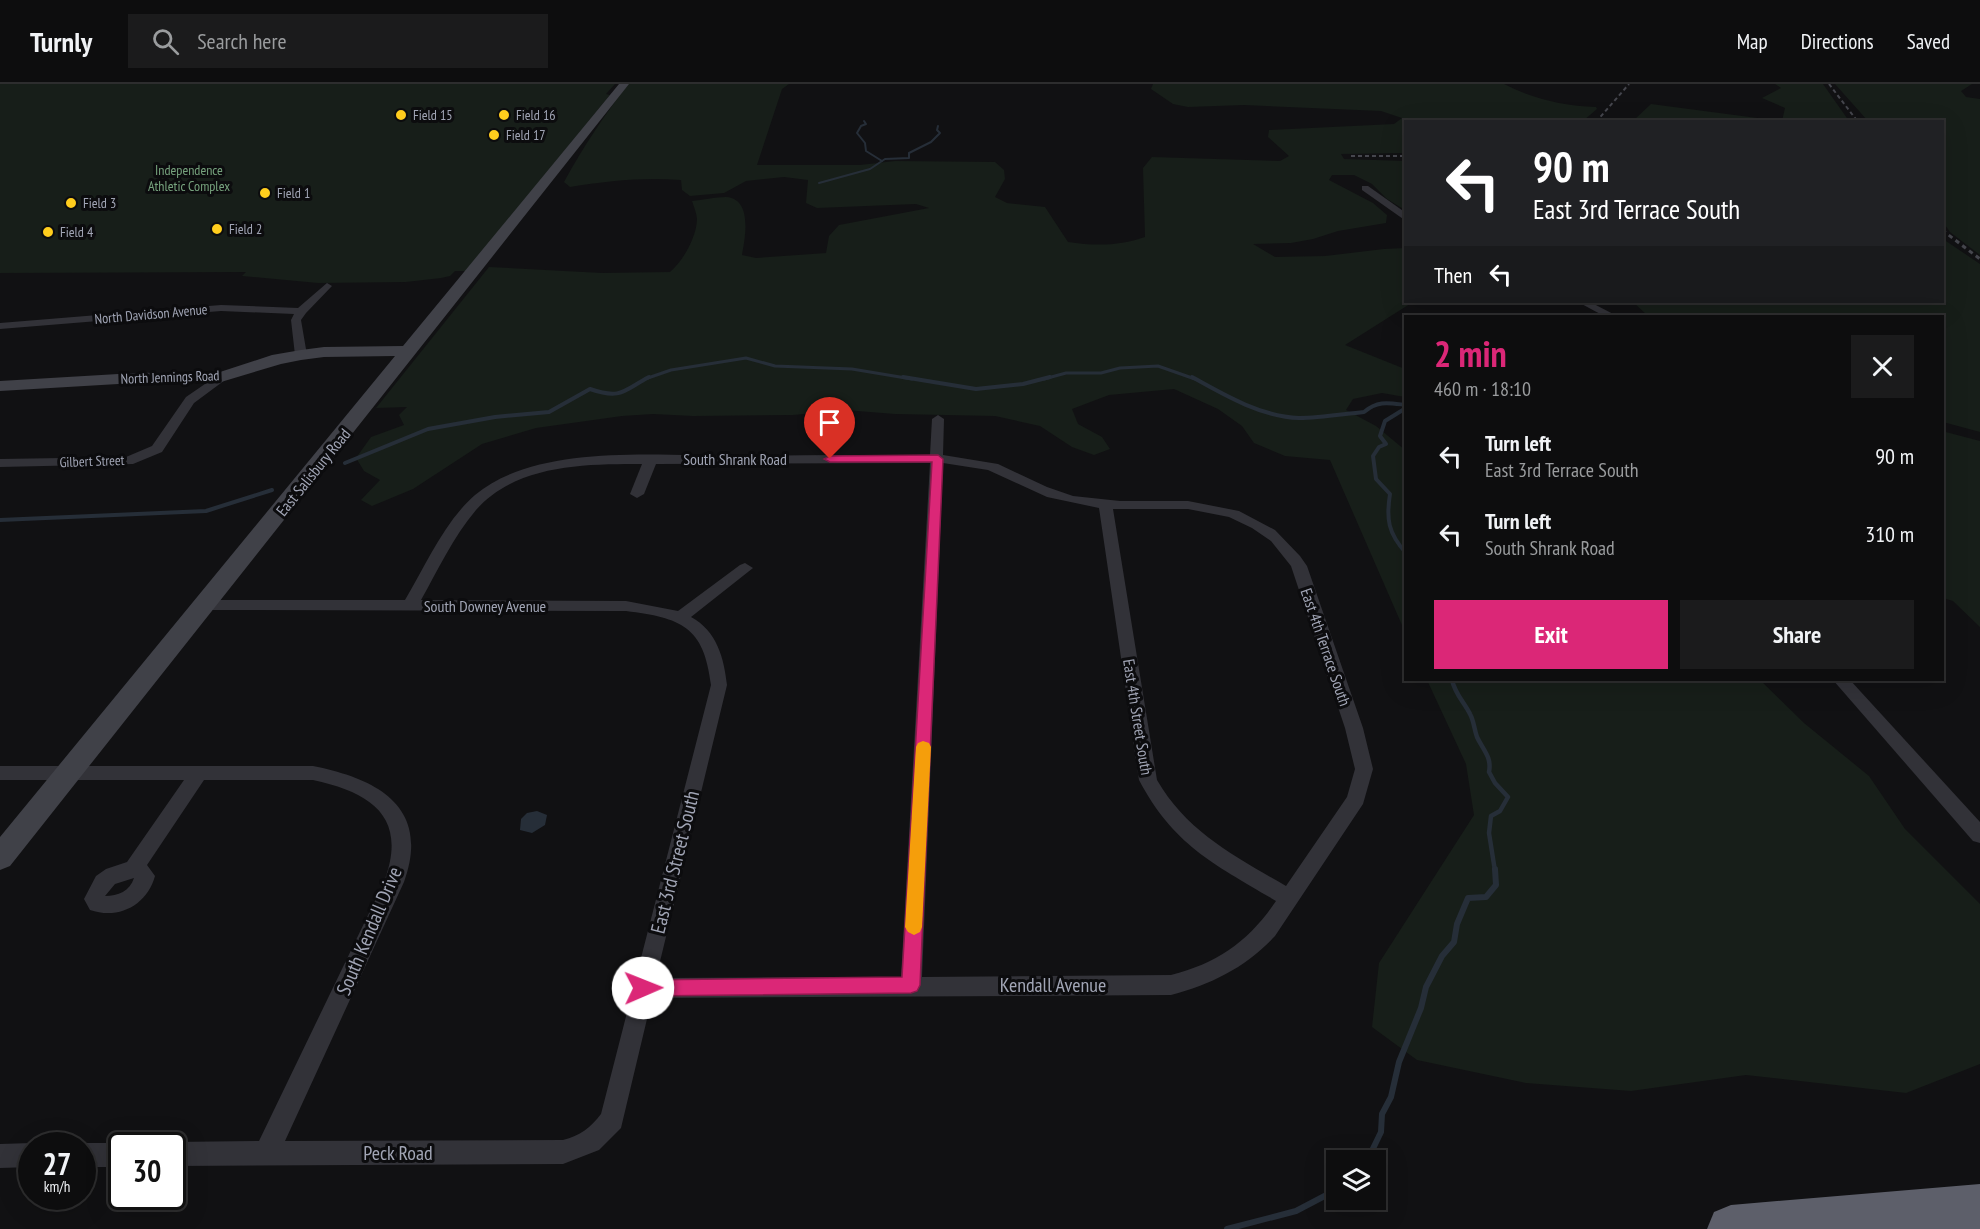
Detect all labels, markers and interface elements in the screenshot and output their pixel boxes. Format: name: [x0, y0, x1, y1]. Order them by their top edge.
search box: [128, 14, 548, 68]
text: Turnly: [30, 23, 92, 60]
icon: search: [149, 25, 182, 58]
text: Search here: [197, 27, 287, 55]
text: Map: [1737, 28, 1768, 55]
text: Directions: [1801, 28, 1874, 55]
text: Saved: [1907, 28, 1950, 55]
place label: Field 15: [413, 106, 453, 124]
place label: Field 16: [516, 106, 556, 124]
marker: Field 15: [394, 108, 408, 122]
marker: Field 16: [497, 108, 511, 122]
place label: Field 17: [506, 126, 546, 144]
marker: Field 17: [487, 128, 501, 142]
text: 90 m: [1533, 139, 1610, 194]
icon: left: [1434, 144, 1512, 222]
park label: Independence Athletic Complex: [148, 161, 230, 195]
place label: Field 1: [277, 184, 310, 202]
marker: Field 1: [258, 186, 272, 200]
text: East 3rd Terrace South: [1533, 192, 1740, 226]
place label: Field 3: [83, 194, 116, 212]
marker: Field 3: [64, 196, 78, 210]
place label: Field 2: [229, 220, 262, 238]
marker: Field 2: [210, 222, 224, 236]
place label: Field 4: [60, 223, 94, 241]
marker: Field 4: [41, 225, 55, 239]
icon: left: [1484, 258, 1517, 291]
text: Then: [1434, 261, 1472, 289]
street label: North Davidson Avenue: [94, 300, 208, 328]
text: 2 min: [1434, 330, 1507, 377]
button: close: [1851, 335, 1914, 398]
street label: North Jennings Road: [120, 366, 220, 388]
text: 460 m · 18:10: [1434, 376, 1531, 402]
pin: [804, 397, 855, 459]
icon: arrive: [813, 406, 846, 439]
street label: East Salisbury Road: [272, 424, 354, 520]
text: Turn left: [1485, 429, 1551, 457]
icon: left: [1434, 440, 1467, 473]
text: 90 m: [1875, 442, 1914, 470]
street label: South Shrank Road: [683, 449, 787, 469]
street label: Gilbert Street: [59, 451, 125, 471]
text: East 3rd Terrace South: [1485, 457, 1639, 483]
text: Turn left: [1485, 507, 1551, 535]
icon: left: [1434, 518, 1467, 551]
text: 310 m: [1865, 520, 1914, 548]
text: South Shrank Road: [1485, 535, 1615, 561]
street label: East 4th Terrace South: [1297, 586, 1355, 708]
street label: South Downey Avenue: [424, 596, 546, 616]
button: Exit: [1434, 600, 1668, 669]
button: Share: [1680, 600, 1914, 669]
street label: East 4th Street South: [1119, 658, 1157, 776]
street label: East 3rd Street South: [645, 788, 705, 936]
street label: South Kendall Drive: [330, 863, 408, 999]
position arrow: [611, 956, 675, 1020]
street label: Kendall Avenue: [1000, 972, 1106, 998]
speed limit sign: 30: [108, 1132, 186, 1210]
street label: Peck Road: [363, 1140, 433, 1166]
text: 27: [43, 1144, 71, 1183]
map controls: [1326, 1150, 1386, 1210]
button: layers: [1326, 1150, 1386, 1210]
text: km/h: [44, 1177, 70, 1196]

